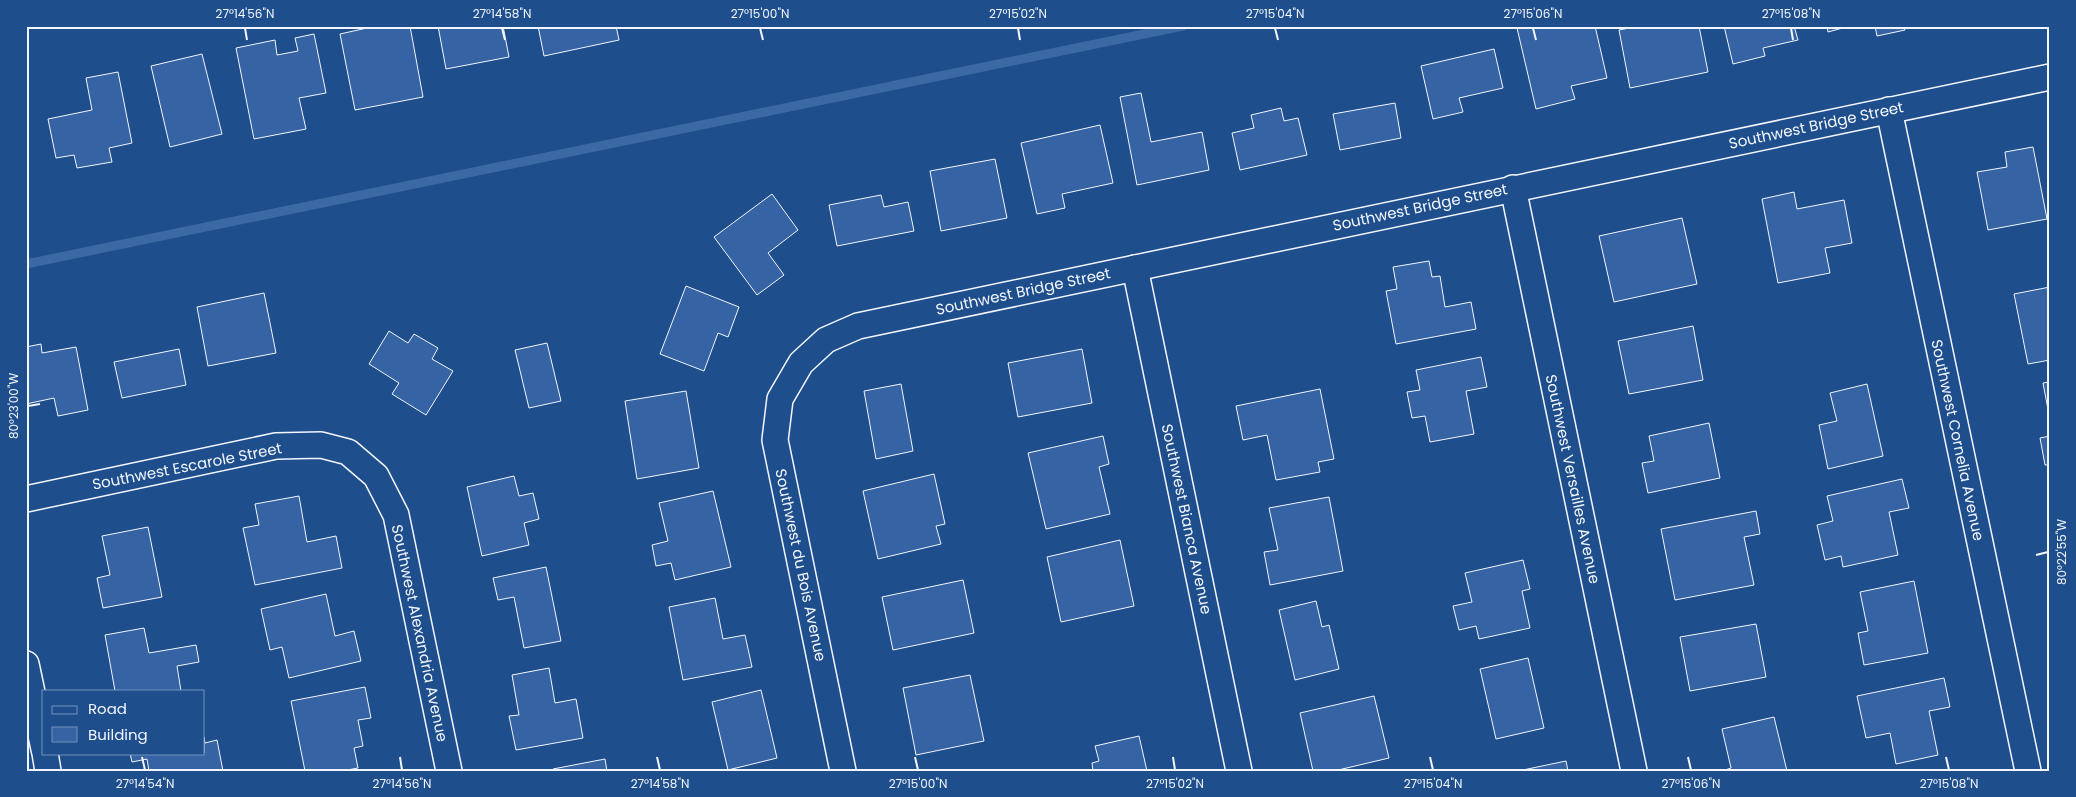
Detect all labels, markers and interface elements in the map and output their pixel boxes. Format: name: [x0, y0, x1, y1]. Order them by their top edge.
text: 27°14'56"N: [216, 5, 274, 22]
text: 27°14'58"N: [473, 5, 531, 22]
text: 27°15'00"N: [731, 5, 789, 22]
text: 27°15'02"N: [989, 5, 1047, 22]
text: 27°15'04"N: [1246, 5, 1304, 22]
text: 27°15'06"N: [1504, 5, 1562, 22]
text: 27°15'08"N: [1762, 5, 1820, 22]
street label: Southwest Bridge Street: [1727, 96, 1905, 154]
street label: Southwest Bridge Street: [1331, 178, 1509, 236]
street label: Southwest Bridge Street: [934, 262, 1112, 320]
street label: Southwest Cornelia Avenue: [1926, 337, 1990, 543]
street label: Southwest Versailles Avenue: [1541, 372, 1605, 586]
text: 80°23'00"W: [5, 373, 22, 439]
street label: Southwest Bianca Avenue: [1157, 422, 1217, 616]
street label: Southwest Escarole Street: [90, 437, 284, 495]
street label: Southwest du Bois Avenue: [770, 467, 832, 663]
text: 80°22'55"W: [2053, 519, 2070, 585]
street label: Southwest Alexandria Avenue: [387, 522, 453, 744]
legend: [42, 690, 205, 754]
text: Road: [88, 698, 127, 719]
text: Building: [88, 724, 148, 745]
text: 27°14'54"N: [116, 775, 174, 792]
text: 27°14'56"N: [373, 775, 431, 792]
text: 27°14'58"N: [631, 775, 689, 792]
text: 27°15'00"N: [889, 775, 947, 792]
text: 27°15'02"N: [1146, 775, 1204, 792]
text: 27°15'04"N: [1404, 775, 1462, 792]
text: 27°15'06"N: [1662, 775, 1720, 792]
text: 27°15'08"N: [1920, 775, 1978, 792]

